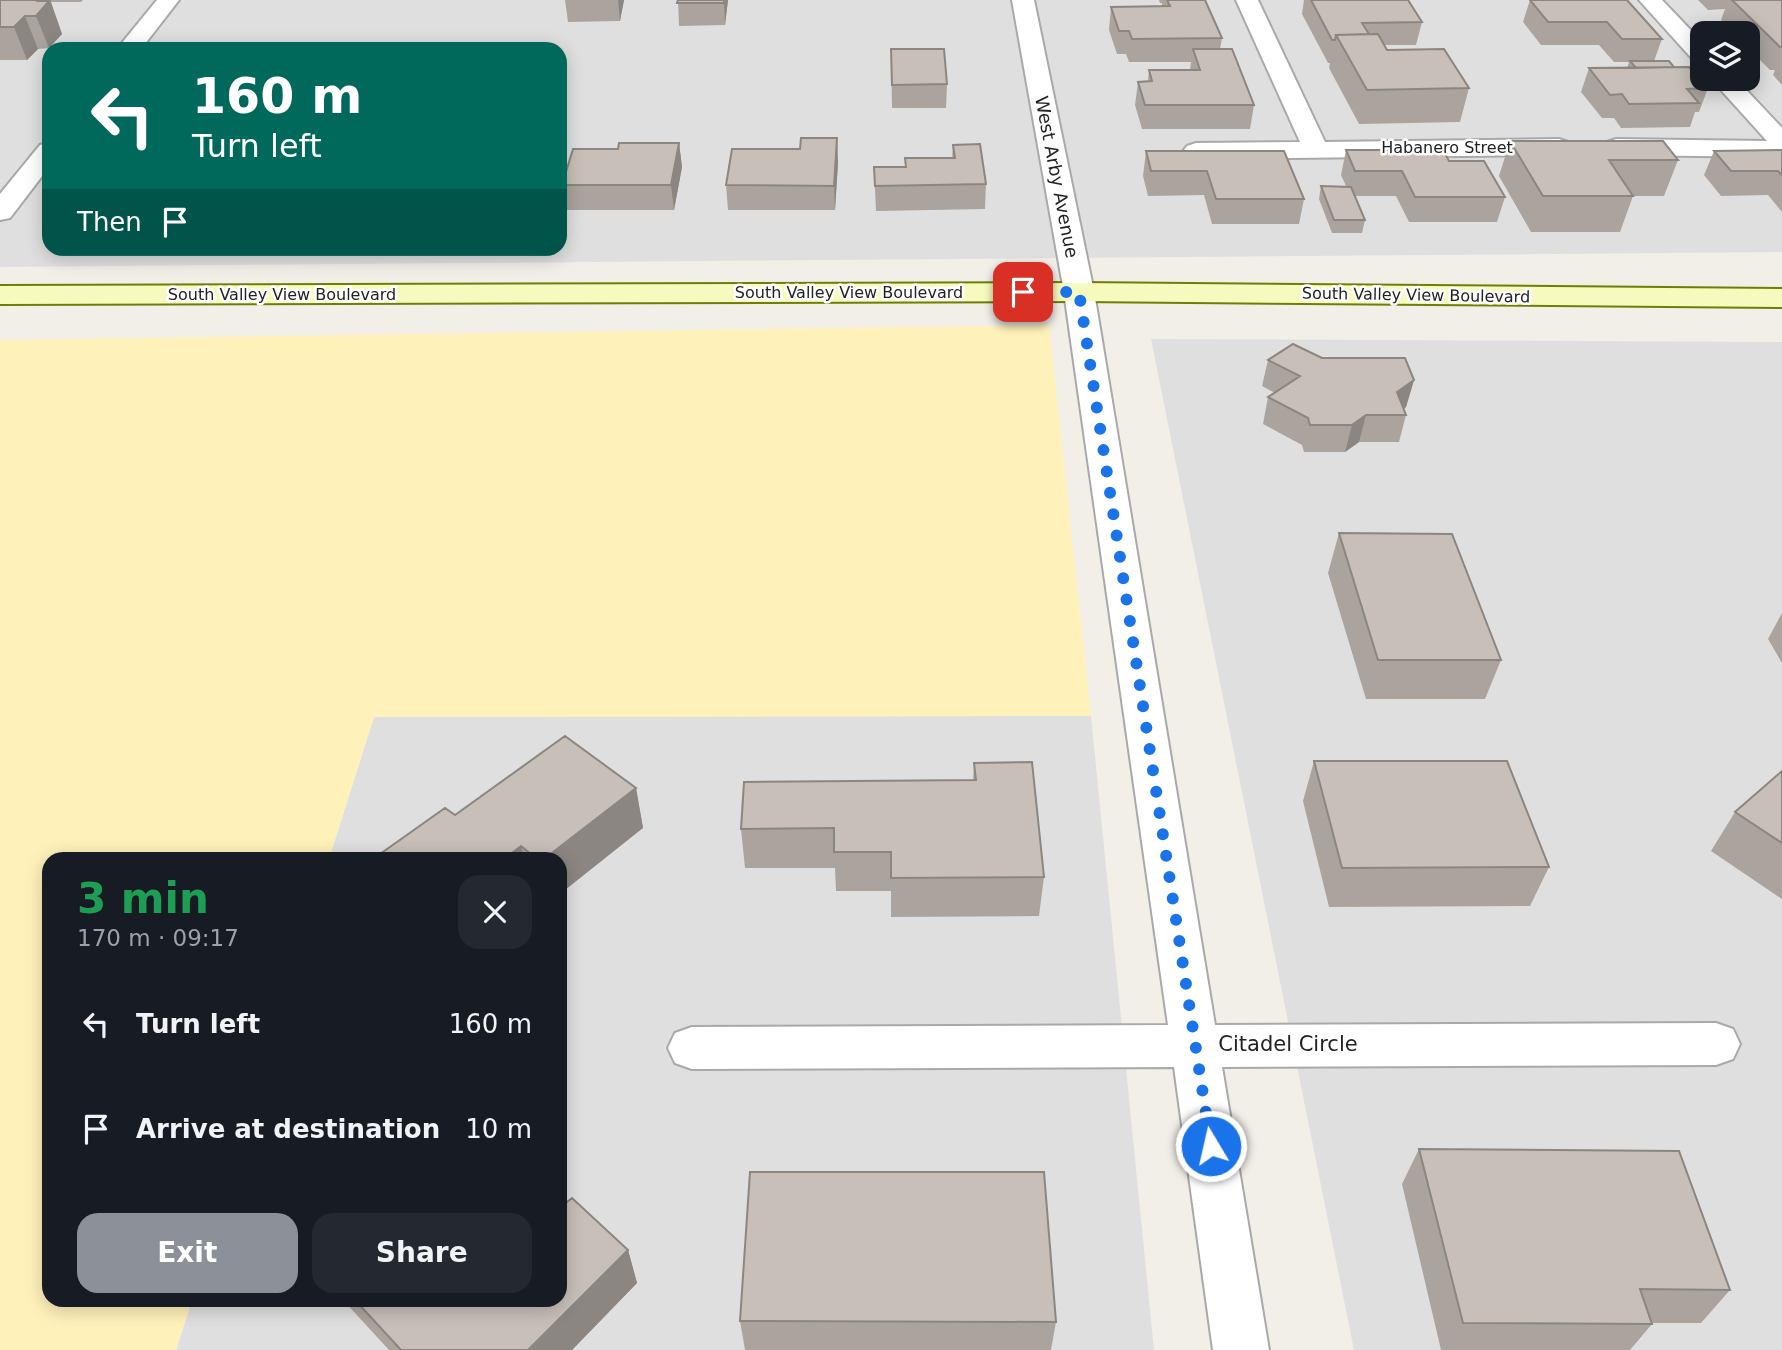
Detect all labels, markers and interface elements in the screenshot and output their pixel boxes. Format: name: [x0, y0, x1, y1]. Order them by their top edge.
map controls: [1690, 21, 1760, 91]
button: layers: [1690, 21, 1760, 91]
text: 160 m: [192, 68, 362, 125]
icon: left: [77, 70, 168, 161]
street label: West Arby Avenue: [1031, 94, 1083, 260]
text: Turn left: [192, 127, 322, 165]
street label: Habanero Street: [1381, 138, 1513, 157]
icon: arrive: [156, 203, 194, 241]
text: Then: [77, 207, 142, 237]
pin: [993, 262, 1053, 322]
icon: arrive: [1004, 273, 1042, 311]
street label: South Valley View Boulevard: [735, 283, 963, 302]
street label: South Valley View Boulevard: [1302, 284, 1530, 306]
street label: South Valley View Boulevard: [168, 285, 396, 304]
text: 3 min: [77, 874, 209, 923]
button: close: [458, 875, 532, 949]
text: 170 m · 09:17: [77, 925, 239, 951]
icon: left: [77, 1005, 115, 1043]
text: Turn left: [136, 1009, 260, 1039]
text: 160 m: [449, 1009, 532, 1039]
street label: Citadel Circle: [1218, 1032, 1358, 1056]
position arrow: [1174, 1109, 1248, 1183]
icon: arrive: [77, 1110, 115, 1148]
text: Arrive at destination: [136, 1114, 440, 1144]
text: 10 m: [465, 1114, 532, 1144]
button: Exit: [77, 1213, 298, 1293]
button: Share: [312, 1213, 532, 1293]

